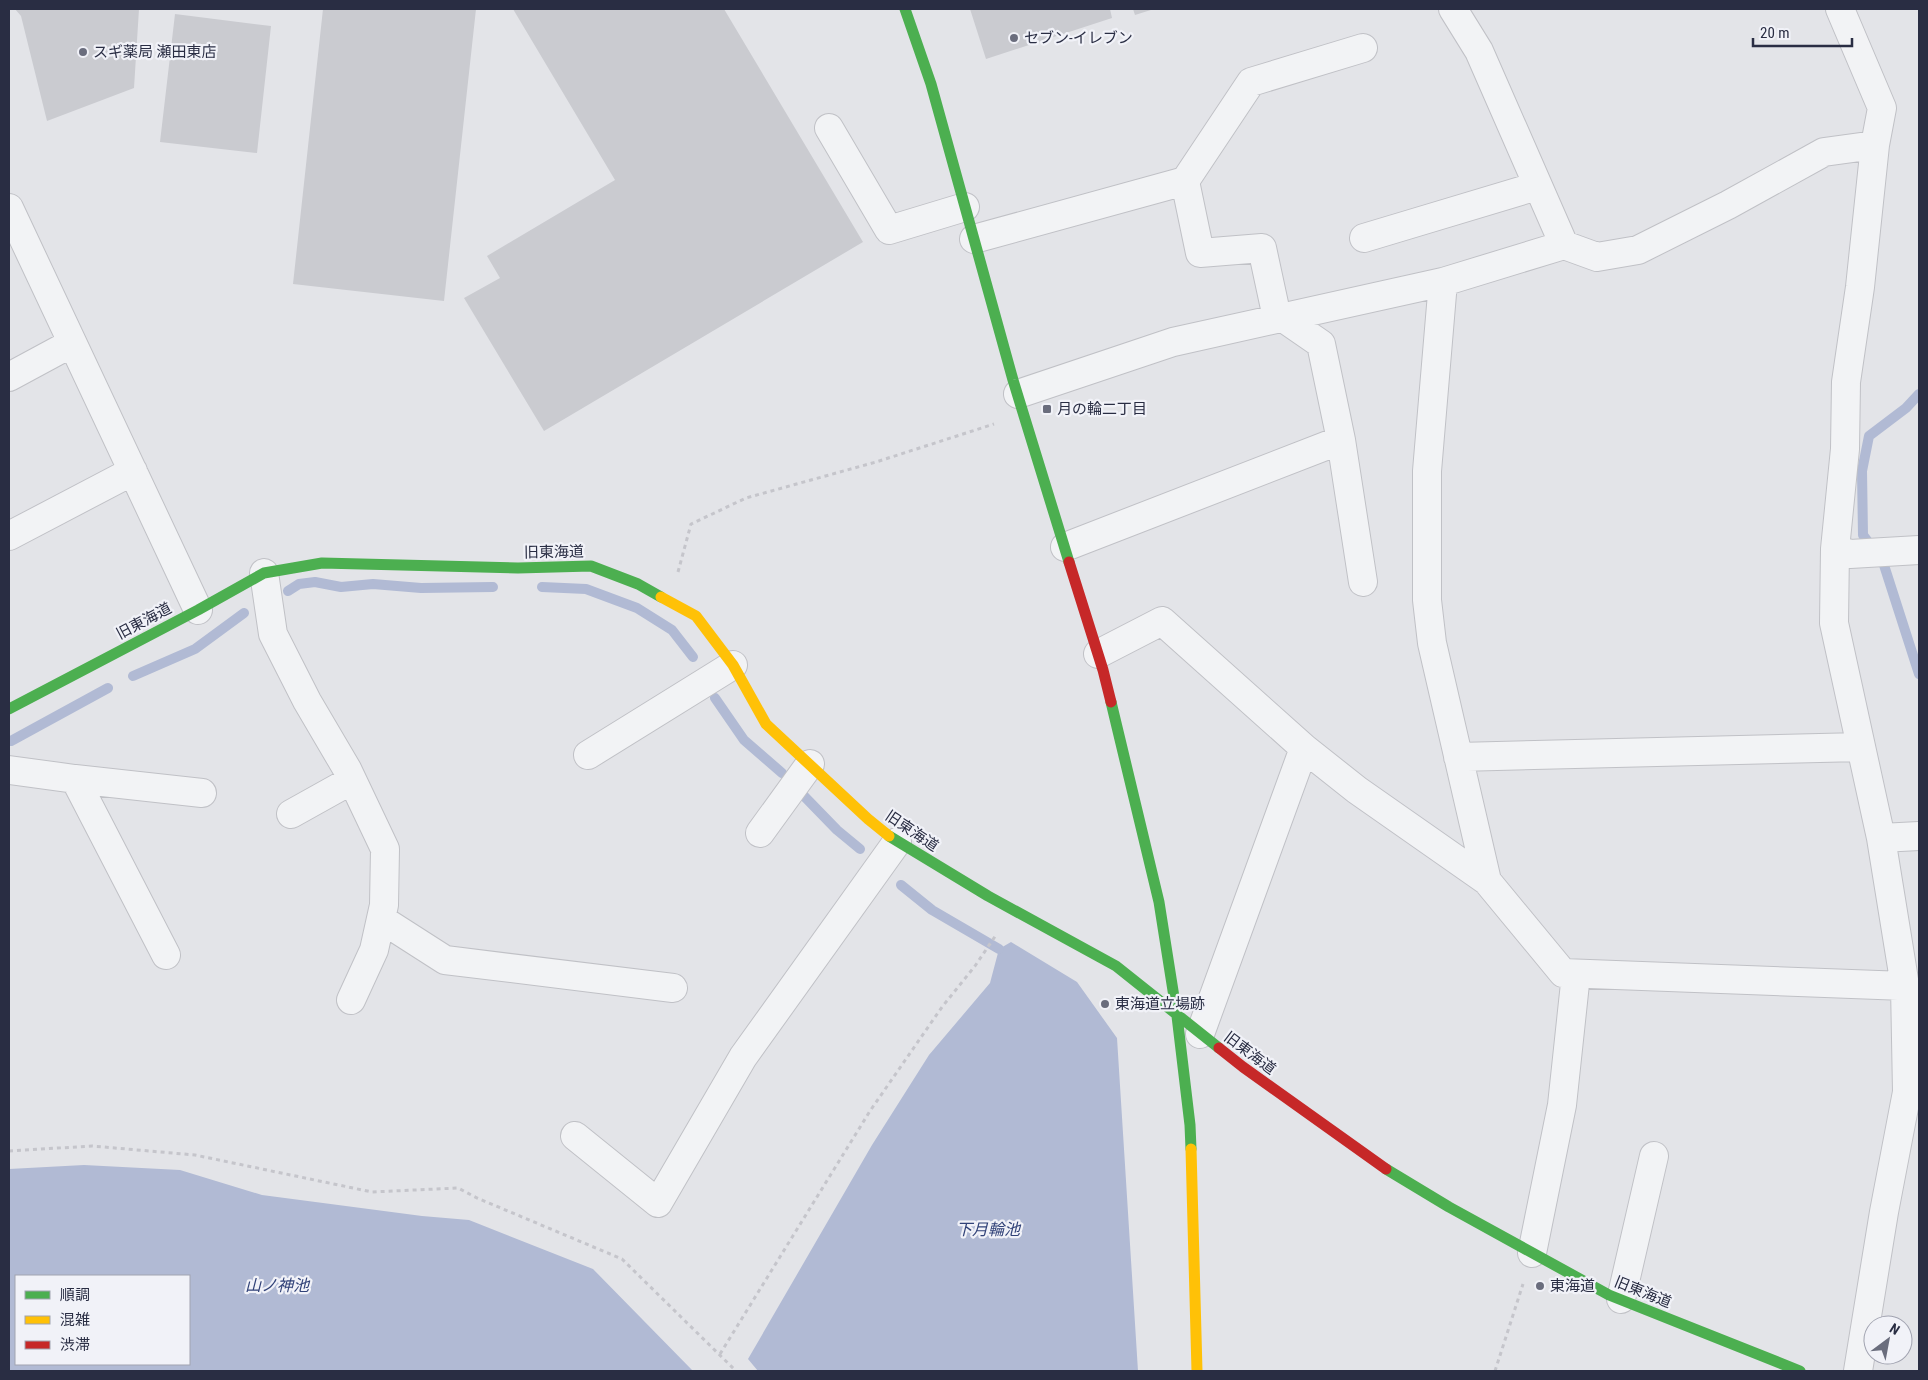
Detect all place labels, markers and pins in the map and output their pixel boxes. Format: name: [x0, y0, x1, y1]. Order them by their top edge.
place label: セブン-イレブン: [1024, 29, 1133, 47]
marker: セブン-イレブン: [1008, 32, 1020, 44]
place label: スギ薬局 瀬田東店: [93, 43, 216, 61]
marker: スギ薬局 瀬田東店: [77, 46, 89, 58]
place label: 月の輪二丁目: [1057, 400, 1147, 418]
marker: 月の輪二丁目: [1041, 403, 1053, 415]
place label: 東海道立場跡: [1115, 995, 1205, 1013]
marker: 東海道立場跡: [1099, 998, 1111, 1010]
place label: 東海道: [1550, 1277, 1595, 1295]
marker: 東海道: [1534, 1280, 1546, 1292]

